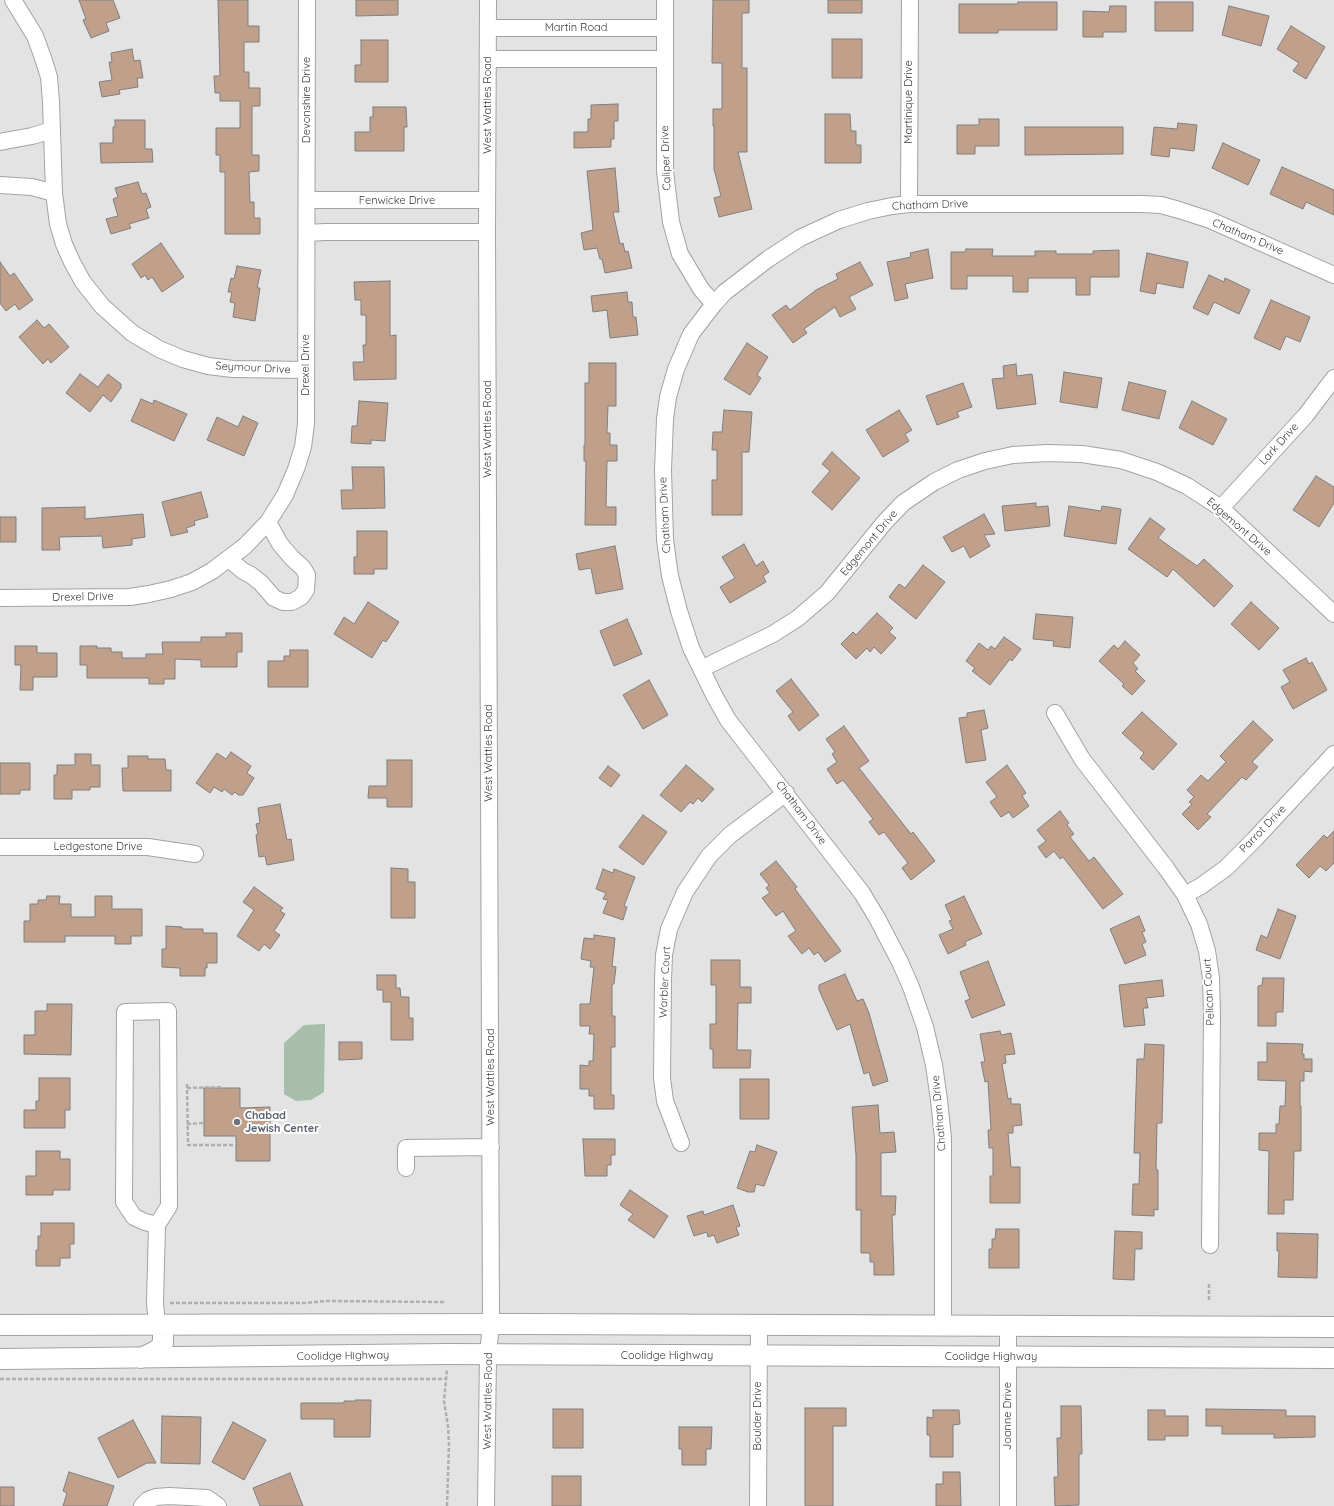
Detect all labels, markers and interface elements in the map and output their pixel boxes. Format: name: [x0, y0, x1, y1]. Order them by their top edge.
street label: Martin Road: [545, 21, 607, 35]
street label: West Wattles Road: [481, 56, 495, 154]
street label: Devonshire Drive: [300, 57, 314, 143]
street label: Martinique Drive: [902, 60, 916, 144]
street label: Caliper Drive: [658, 125, 674, 191]
street label: Fenwicke Drive: [359, 194, 435, 208]
street label: Chatham Drive: [892, 197, 968, 213]
street label: Chatham Drive: [1210, 216, 1286, 258]
street label: Drexel Drive: [299, 334, 313, 396]
street label: Seymour Drive: [215, 359, 291, 377]
street label: West Wattles Road: [481, 380, 495, 478]
street label: Lark Drive: [1257, 420, 1301, 468]
street label: Chatham Drive: [656, 477, 674, 553]
street label: Edgemont Drive: [1204, 495, 1274, 559]
street label: Edgemont Drive: [838, 507, 900, 579]
street label: Drexel Drive: [52, 590, 114, 604]
street label: West Wattles Road: [482, 704, 496, 802]
street label: Chatham Drive: [773, 779, 829, 847]
street label: Parrot Drive: [1237, 802, 1289, 856]
street label: Ledgestone Drive: [53, 840, 143, 854]
street label: Warbler Court: [657, 946, 673, 1018]
street label: Pelican Court: [1201, 958, 1217, 1026]
street label: West Wattles Road: [484, 1028, 498, 1126]
street label: Chatham Drive: [929, 1074, 949, 1152]
place label: Chabad Jewish Center: [245, 1109, 319, 1135]
marker: Chabad Jewish Center: [232, 1117, 242, 1127]
street label: Coolidge Highway: [297, 1349, 389, 1363]
street label: Coolidge Highway: [621, 1349, 713, 1363]
street label: Coolidge Highway: [945, 1350, 1037, 1364]
street label: West Wattles Road: [481, 1352, 495, 1450]
street label: Boulder Drive: [751, 1381, 765, 1451]
street label: Joanne Drive: [1001, 1382, 1015, 1450]

